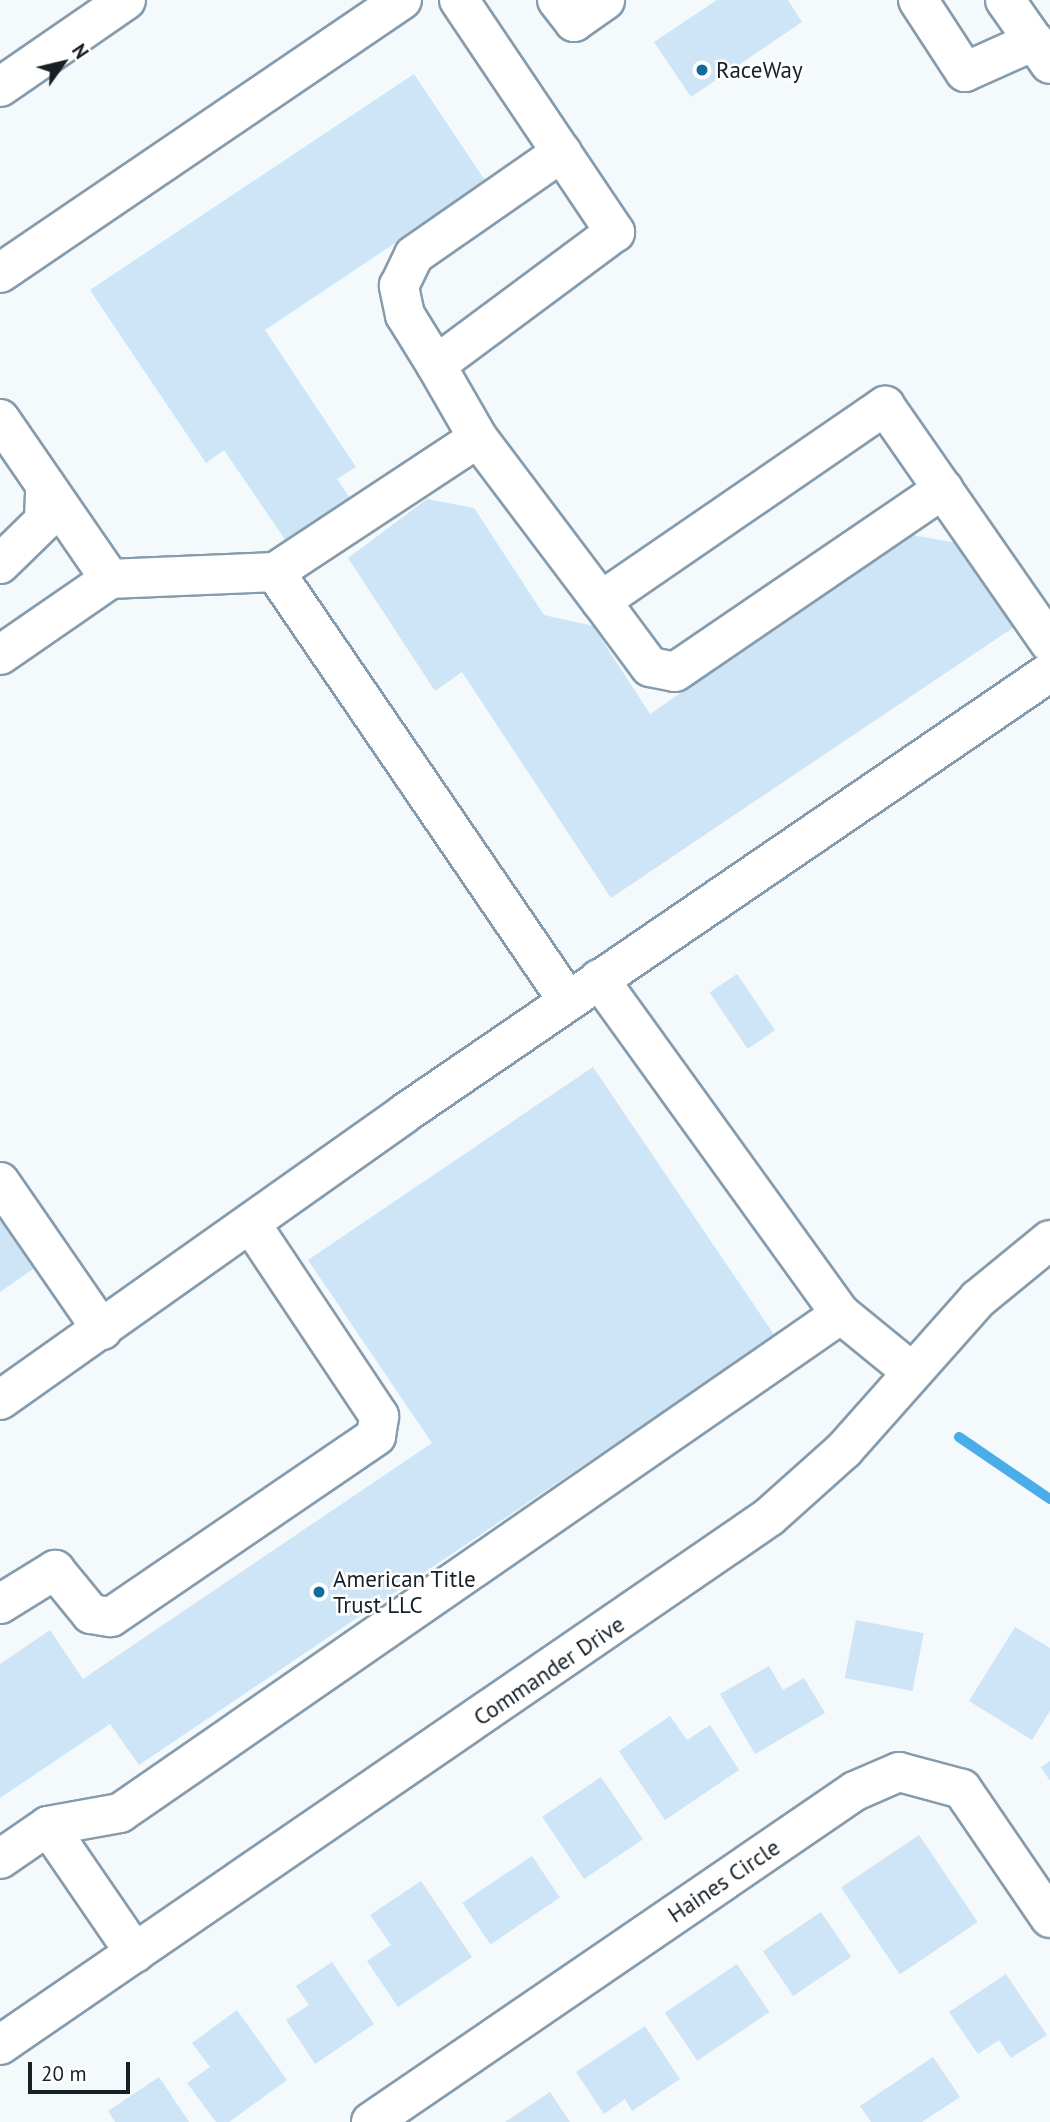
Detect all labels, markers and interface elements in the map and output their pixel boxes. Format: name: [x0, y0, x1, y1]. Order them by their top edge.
north arrow: [28, 28, 98, 98]
text: N: [67, 39, 94, 63]
place label: RaceWay: [716, 56, 803, 84]
marker: RaceWay: [694, 62, 710, 78]
place label: American Title Trust LLC: [333, 1565, 476, 1619]
marker: American Title Trust LLC: [311, 1584, 327, 1600]
street label: Commander Drive: [469, 1610, 629, 1732]
street label: Haines Circle: [663, 1833, 785, 1929]
scale bar: [32, 2048, 133, 2092]
text: 20 m: [41, 2060, 87, 2087]

